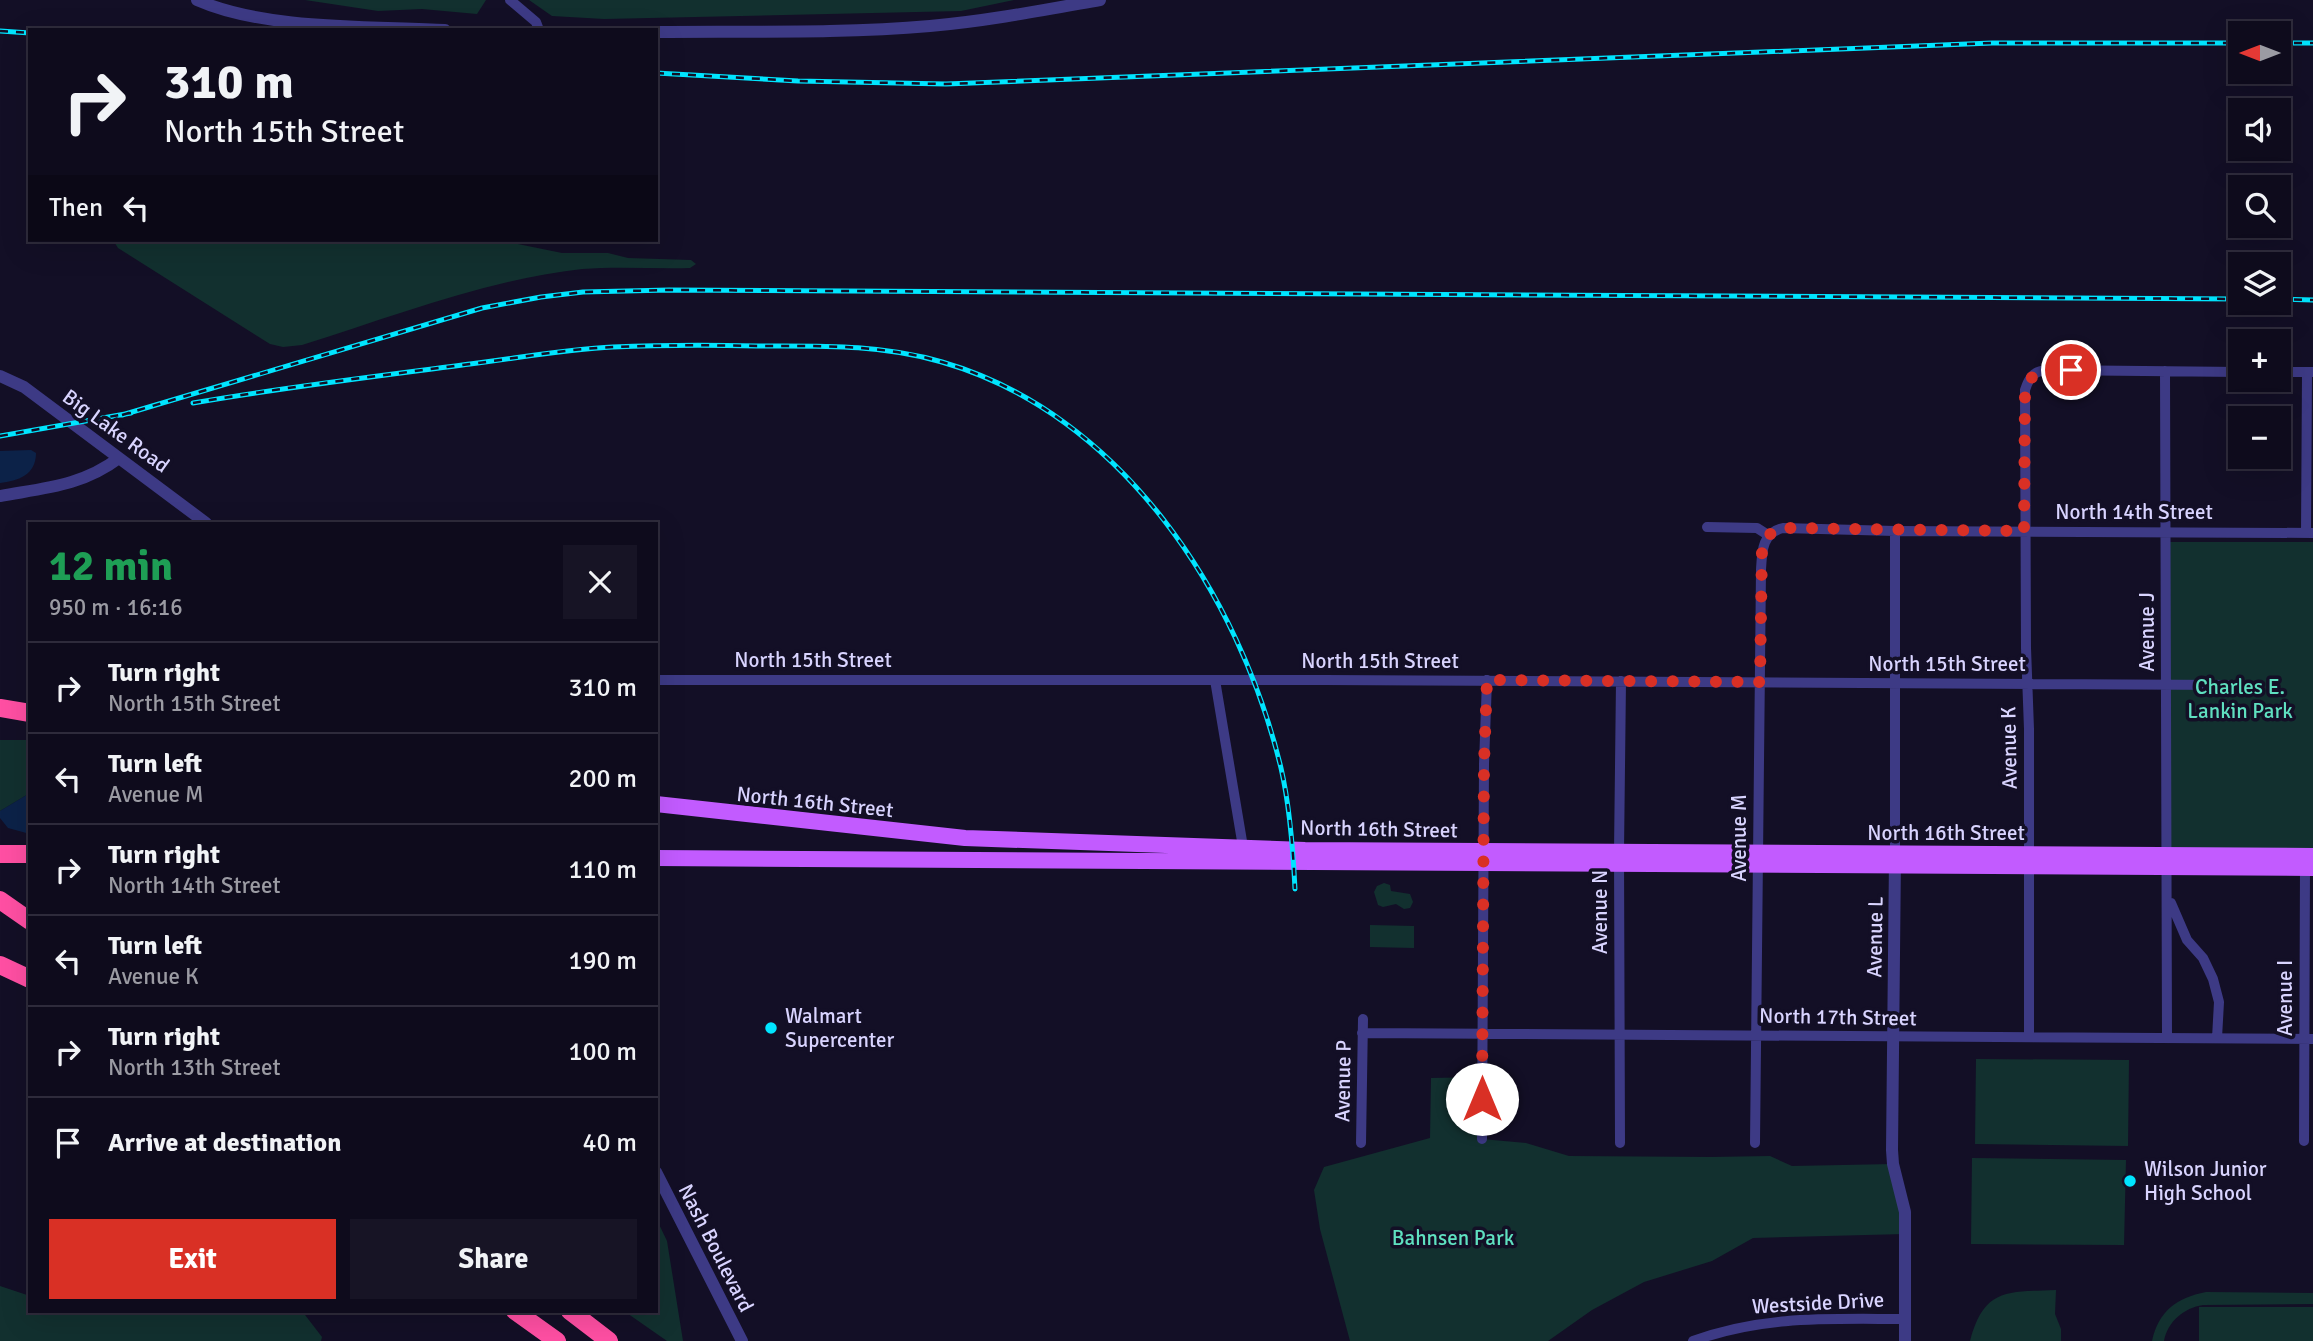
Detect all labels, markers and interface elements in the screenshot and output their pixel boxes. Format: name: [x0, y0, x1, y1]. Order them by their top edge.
north arrow: [2228, 21, 2291, 84]
map controls: [2228, 21, 2291, 469]
text: 310 m: [164, 52, 294, 112]
icon: right: [49, 56, 140, 147]
button: sound: [2228, 98, 2291, 161]
text: North 15th Street: [164, 112, 404, 151]
button: search: [2228, 175, 2291, 238]
icon: left: [117, 189, 155, 227]
text: Then: [49, 192, 103, 224]
button: layers: [2228, 252, 2291, 315]
button: +: [2228, 329, 2291, 392]
pin: [2041, 340, 2101, 400]
icon: arrive: [2052, 351, 2090, 389]
street label: Big Lake Road: [58, 384, 174, 478]
button: −: [2228, 406, 2291, 469]
street label: North 14th Street: [2055, 499, 2213, 525]
text: 12 min: [49, 541, 173, 592]
button: close: [563, 545, 637, 619]
street label: Avenue J: [2134, 592, 2160, 672]
text: 950 m · 16:16: [49, 593, 183, 622]
street label: North 15th Street: [734, 647, 892, 673]
street label: North 15th Street: [1301, 648, 1459, 674]
street label: North 15th Street: [1868, 651, 2026, 677]
text: Turn right: [108, 657, 220, 689]
icon: right: [49, 669, 87, 707]
text: 310 m: [568, 672, 637, 704]
park label: Charles E. Lankin Park: [2187, 674, 2293, 724]
text: North 15th Street: [108, 689, 281, 718]
street label: Avenue K: [1995, 706, 2023, 790]
text: Turn left: [108, 748, 202, 780]
icon: left: [49, 760, 87, 798]
text: 200 m: [568, 763, 637, 795]
text: Avenue M: [108, 780, 204, 809]
street label: North 16th Street: [735, 781, 895, 823]
street label: Avenue M: [1726, 794, 1752, 882]
street label: North 16th Street: [1300, 815, 1458, 843]
street label: North 16th Street: [1867, 820, 2025, 846]
text: Turn right: [108, 839, 220, 871]
icon: right: [49, 851, 87, 889]
text: 110 m: [568, 854, 637, 886]
street label: Avenue N: [1587, 870, 1613, 954]
text: North 14th Street: [108, 871, 281, 900]
street label: Avenue L: [1861, 896, 1889, 978]
text: Turn left: [108, 930, 202, 962]
icon: left: [49, 942, 87, 980]
text: 190 m: [568, 945, 637, 977]
street label: Avenue I: [2272, 960, 2298, 1036]
text: Avenue K: [108, 962, 199, 991]
place label: Walmart Supercenter: [785, 1003, 895, 1053]
street label: North 17th Street: [1759, 1003, 1917, 1031]
marker: Walmart Supercenter: [763, 1020, 779, 1036]
text: Turn right: [108, 1021, 220, 1053]
icon: right: [49, 1033, 87, 1071]
text: 100 m: [568, 1036, 637, 1068]
street label: Avenue P: [1329, 1040, 1357, 1122]
text: North 13th Street: [108, 1053, 281, 1082]
position arrow: [1445, 1062, 1519, 1136]
icon: arrive: [49, 1124, 87, 1162]
text: Arrive at destination: [108, 1127, 341, 1159]
text: 40 m: [582, 1127, 637, 1159]
place label: Wilson Junior High School: [2144, 1156, 2267, 1206]
marker: Wilson Junior High School: [2122, 1173, 2138, 1189]
street label: Nash Boulevard: [673, 1180, 759, 1316]
button: Exit: [49, 1219, 336, 1299]
button: Share: [350, 1219, 637, 1299]
park label: Bahnsen Park: [1392, 1225, 1515, 1251]
street label: Westside Drive: [1751, 1287, 1885, 1319]

